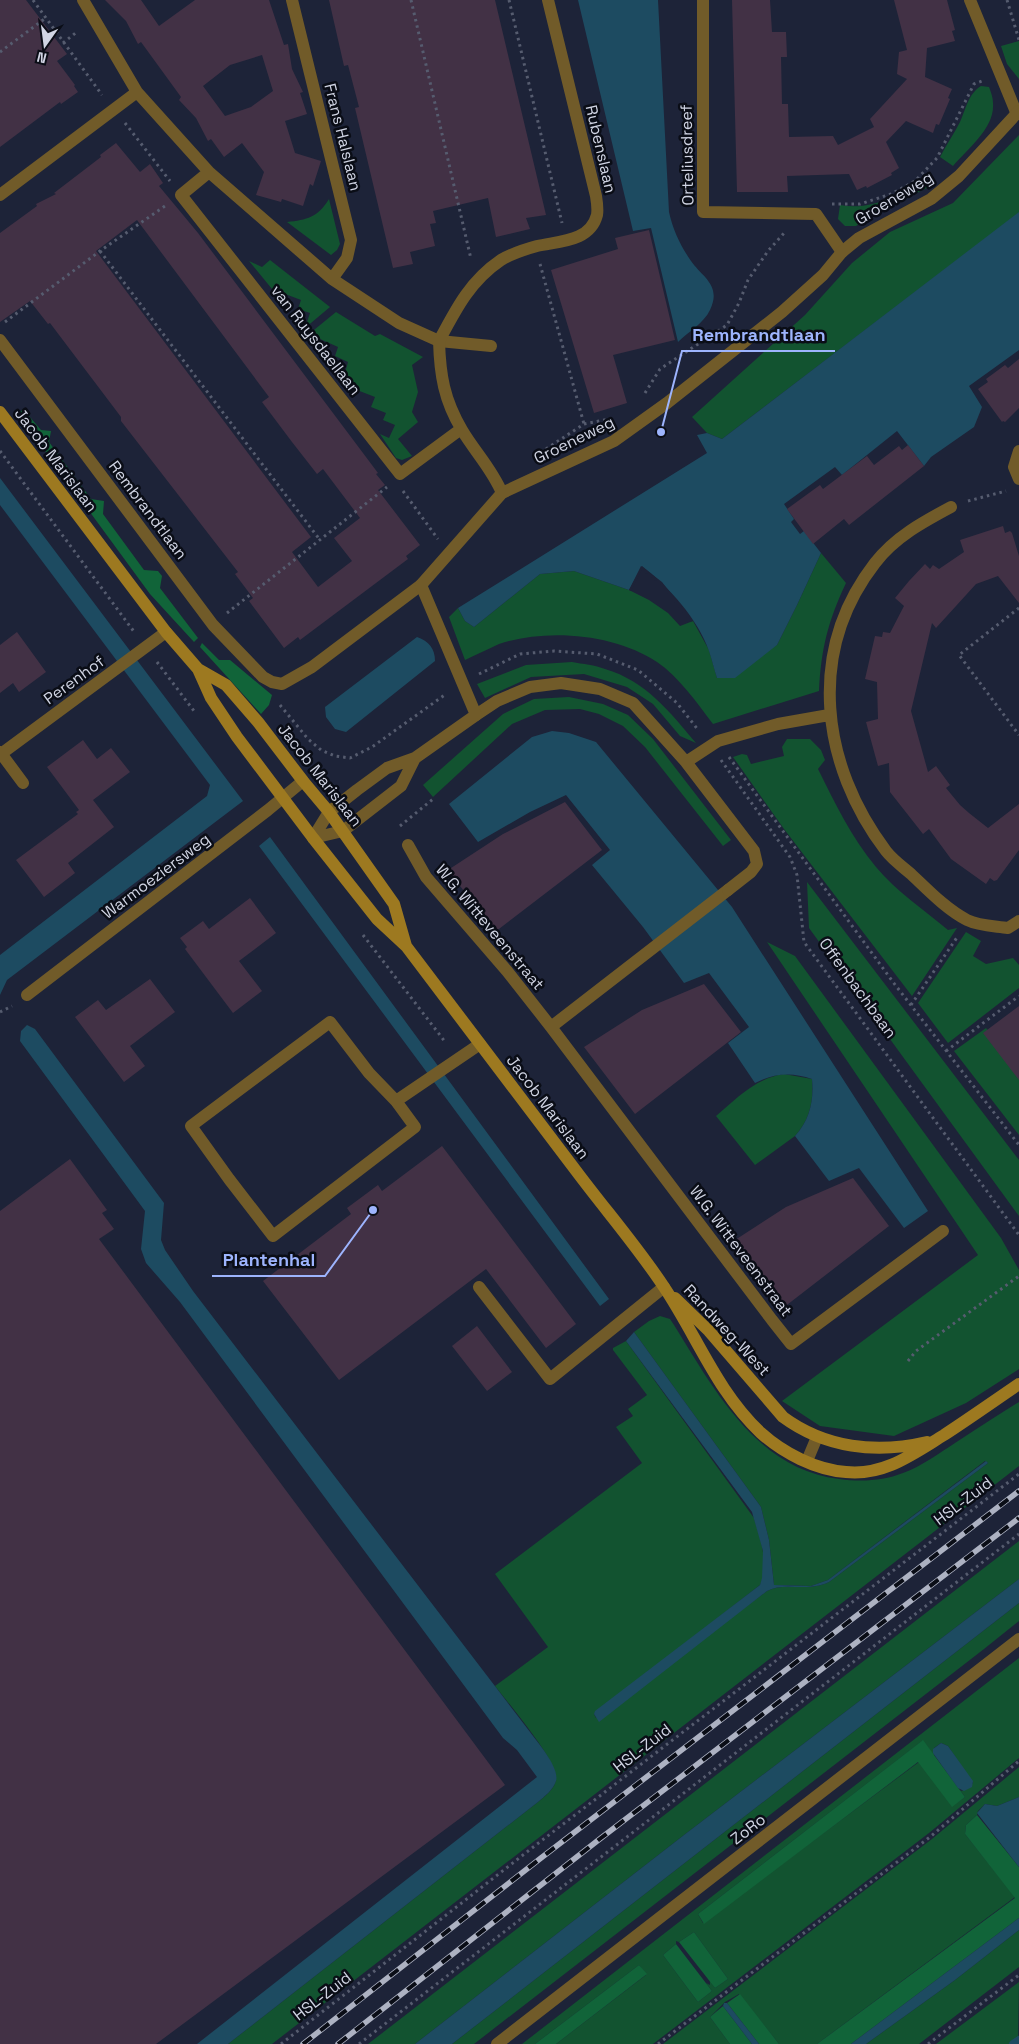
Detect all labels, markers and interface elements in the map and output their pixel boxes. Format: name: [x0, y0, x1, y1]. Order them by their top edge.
north arrow: [20, 20, 70, 70]
text: N: [35, 48, 49, 67]
street label: Frans Halslaan: [319, 81, 367, 193]
street label: Rubenslaan: [581, 103, 621, 195]
street label: Orteliusdreef: [676, 104, 698, 206]
street label: Groeneweg: [851, 167, 937, 229]
street label: van Ruysdaellaan: [266, 281, 366, 399]
callout: Rembrandtlaan: [682, 318, 835, 351]
text: Rembrandtlaan: [692, 323, 826, 346]
street label: Jacob Marislaan: [10, 404, 102, 516]
street label: Groeneweg: [530, 411, 618, 469]
street label: Rembrandtlaan: [104, 456, 192, 564]
street label: Perenhof: [39, 651, 109, 709]
street label: Jacob Marislaan: [273, 719, 367, 831]
street label: Warmoeziersweg: [98, 828, 214, 924]
street label: W.G. Witteveenstraat: [431, 860, 549, 994]
street label: Offenbachbaan: [815, 934, 901, 1042]
street label: Jacob Marislaan: [502, 1051, 594, 1163]
street label: W.G. Witteveenstraat: [685, 1181, 797, 1321]
callout: Plantenhal: [212, 1243, 325, 1276]
text: Plantenhal: [223, 1248, 315, 1271]
street label: Randweg-West: [679, 1280, 775, 1380]
street label: HSL-Zuid: [929, 1472, 997, 1530]
street label: HSL-Zuid: [609, 1719, 675, 1777]
street label: ZoRo: [726, 1809, 770, 1849]
street label: HSL-Zuid: [289, 1967, 355, 2025]

